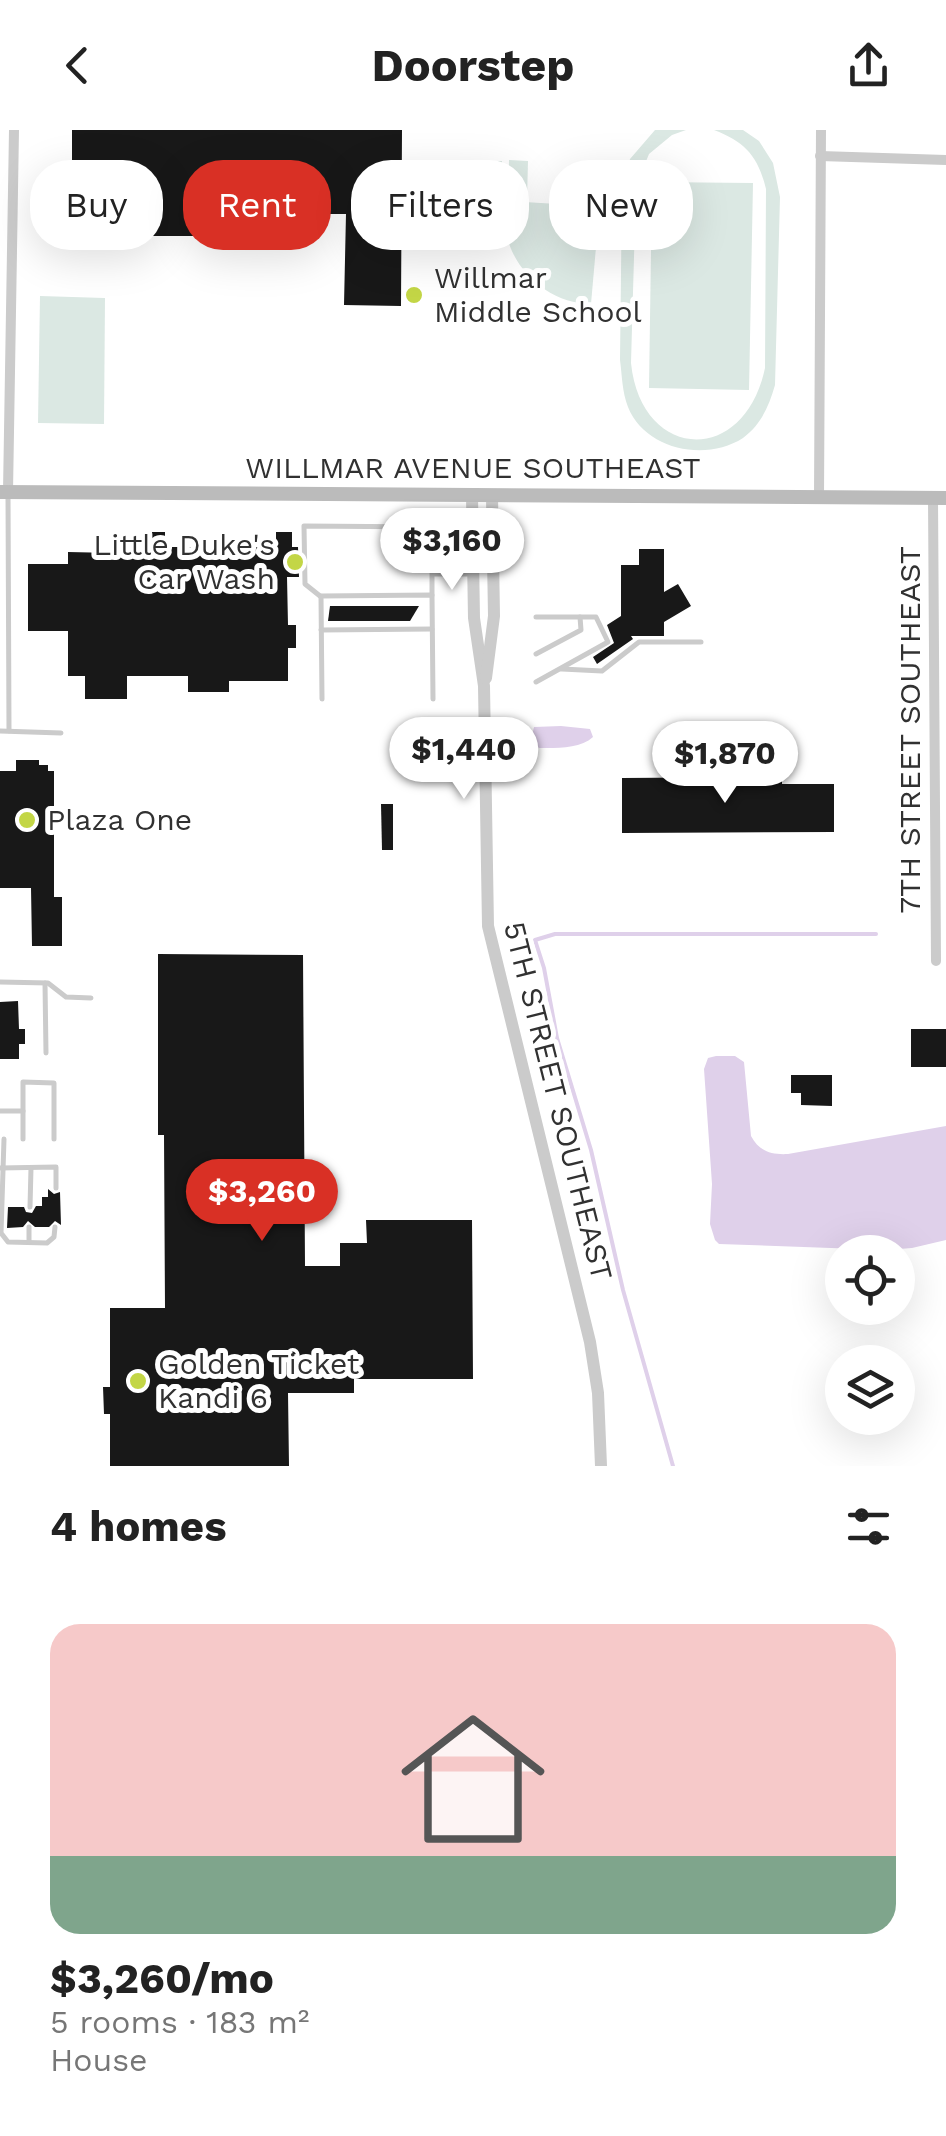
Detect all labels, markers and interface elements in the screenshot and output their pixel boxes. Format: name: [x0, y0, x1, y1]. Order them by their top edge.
icon: back: [50, 38, 105, 93]
icon: share: [841, 38, 896, 93]
text: Doorstep: [371, 39, 575, 92]
chip: Buy: [30, 160, 163, 250]
chip: Rent: [183, 160, 331, 250]
chip: Filters: [351, 160, 529, 250]
chip: New: [549, 160, 693, 250]
place label: Willmar Middle School: [434, 260, 642, 329]
marker: Willmar Middle School: [403, 284, 425, 306]
street label: WILLMAR AVENUE SOUTHEAST: [245, 450, 701, 485]
pin: $3,160: [371, 508, 533, 593]
text: $3,160: [402, 521, 502, 559]
place label: Little Duke's Car Wash: [93, 527, 275, 596]
street label: 7TH STREET SOUTHEAST: [892, 546, 927, 914]
marker: Little Duke's Car Wash: [284, 551, 306, 573]
pin: $1,440: [383, 717, 545, 802]
pin: $1,870: [644, 721, 806, 806]
text: $1,440: [411, 730, 517, 768]
text: $1,870: [674, 734, 776, 772]
place label: Plaza One: [47, 802, 192, 837]
marker: Plaza One: [16, 809, 38, 831]
street label: 5TH STREET SOUTHEAST: [497, 918, 620, 1284]
pin: $3,260: [181, 1159, 343, 1244]
text: $3,260: [208, 1172, 316, 1210]
map controls: [825, 1235, 915, 1435]
button: locate: [825, 1235, 915, 1325]
button: layers: [825, 1345, 915, 1435]
place label: Golden Ticket Kandi 6: [158, 1346, 360, 1415]
marker: Golden Ticket Kandi 6: [127, 1370, 149, 1392]
icon: filters: [841, 1499, 896, 1554]
text: 4 homes: [50, 1502, 227, 1551]
icon: home: [383, 1689, 563, 1869]
text: $3,260/mo: [50, 1954, 274, 2003]
text: 5 rooms · 183 m²: [50, 2003, 310, 2041]
text: House: [50, 2041, 148, 2079]

